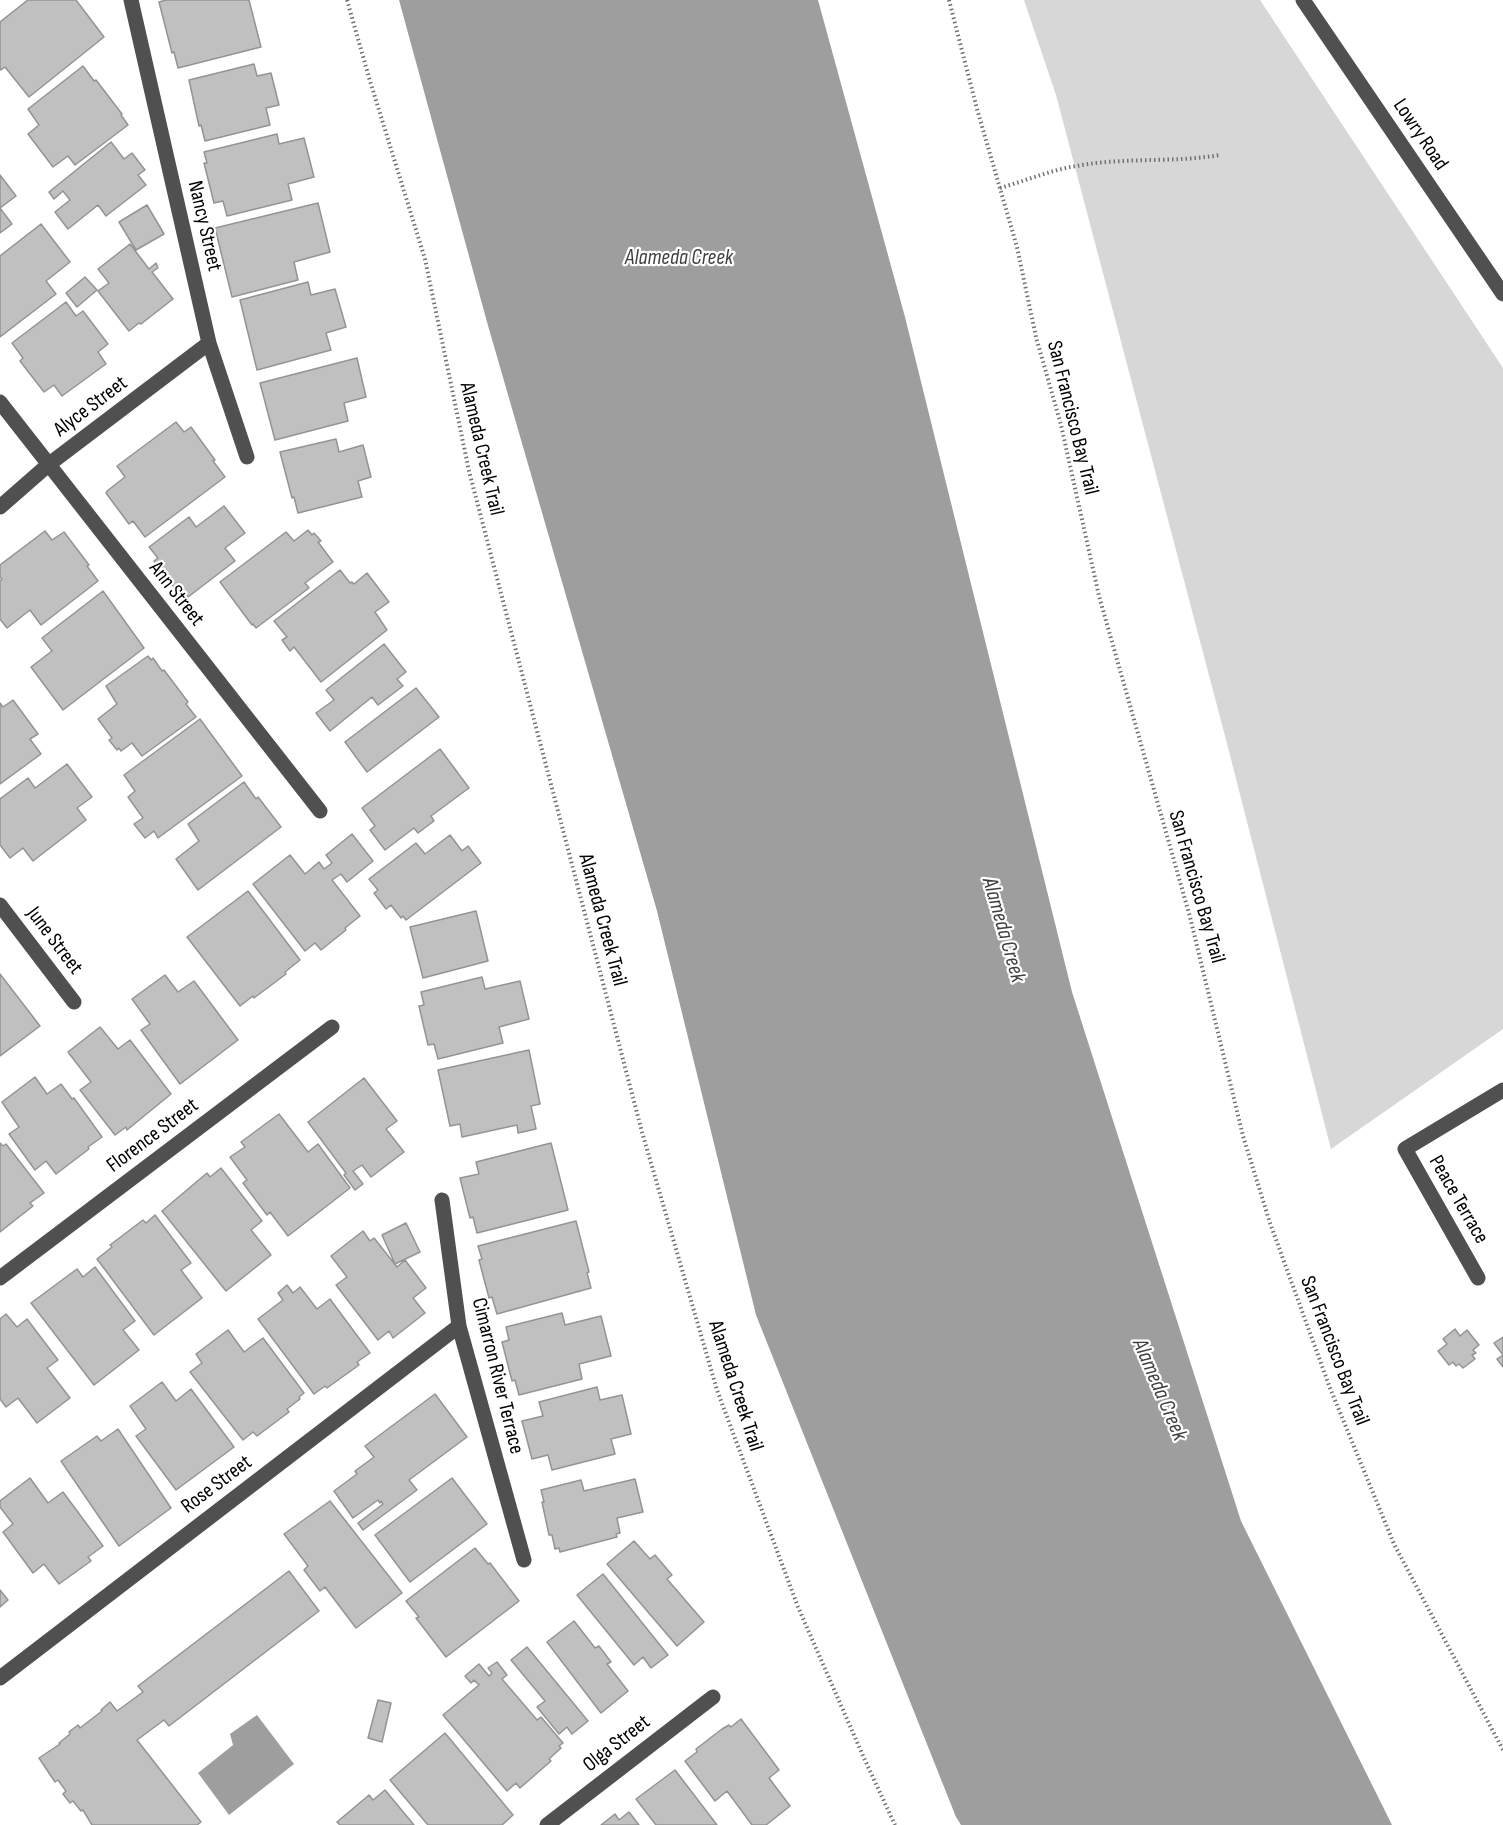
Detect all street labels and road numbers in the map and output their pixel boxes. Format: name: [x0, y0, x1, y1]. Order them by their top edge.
street label: Lowry Road: [1387, 95, 1453, 175]
street label: Nancy Street: [181, 178, 227, 274]
street label: San Francisco Bay Trail: [1041, 338, 1103, 498]
street label: Alyce Street: [49, 371, 133, 443]
street label: Alameda Creek Trail: [453, 380, 509, 518]
street label: Ann Street: [143, 557, 209, 631]
street label: San Francisco Bay Trail: [1162, 808, 1230, 966]
street label: Alameda Creek Trail: [572, 851, 632, 989]
street label: June Street: [20, 902, 88, 980]
street label: Florence Street: [102, 1093, 204, 1179]
street label: Peace Terrace: [1423, 1151, 1493, 1249]
street label: San Francisco Bay Trail: [1294, 1273, 1374, 1429]
street label: Cimarron River Terrace: [465, 1295, 529, 1457]
street label: Alameda Creek Trail: [702, 1317, 768, 1455]
street label: Rose Street: [177, 1450, 257, 1520]
street label: Olga Street: [578, 1710, 656, 1778]

